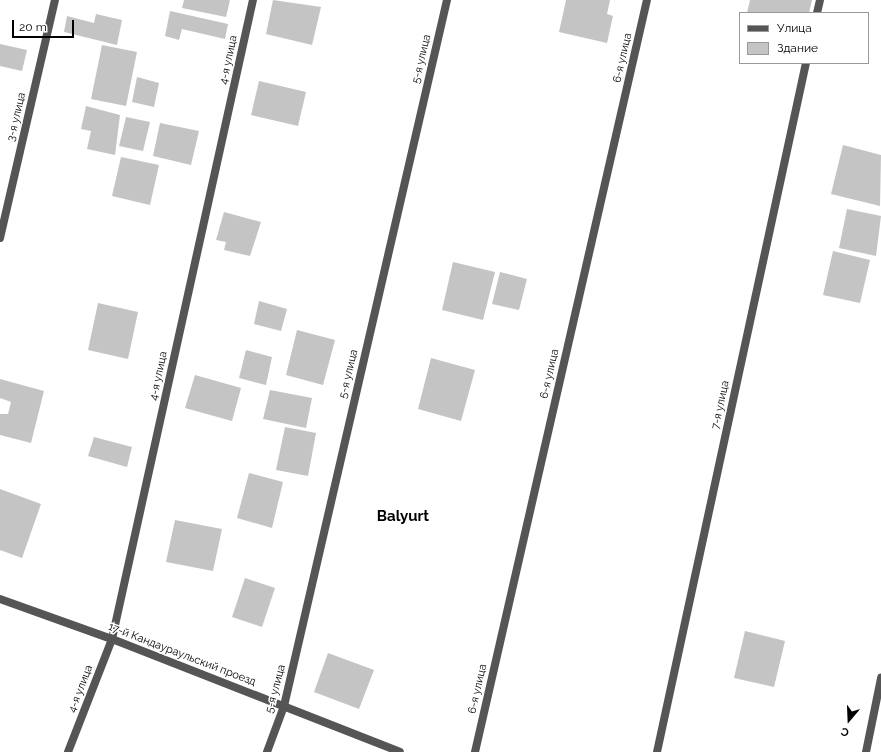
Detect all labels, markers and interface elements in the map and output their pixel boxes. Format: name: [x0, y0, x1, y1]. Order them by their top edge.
scale bar: [14, 12, 76, 38]
legend: [739, 12, 869, 64]
text: 20 m: [19, 20, 47, 34]
text: Улица: [777, 21, 812, 35]
street label: 6-я улица: [611, 32, 635, 84]
street label: 5-я улица: [410, 33, 434, 85]
street label: 4-я улица: [217, 34, 241, 86]
text: Здание: [777, 41, 818, 55]
street label: 3-я улица: [5, 91, 29, 143]
street label: 5-я улица: [337, 348, 361, 400]
street label: 6-я улица: [538, 348, 562, 400]
street label: 4-я улица: [147, 350, 171, 402]
street label: 7-я улица: [709, 379, 733, 431]
district label: Balyurt: [377, 508, 429, 526]
street label: 17-й Кандаураульский проезд: [106, 621, 258, 689]
street label: 4-я улица: [66, 663, 96, 715]
street label: 5-я улица: [263, 663, 289, 715]
street label: 6-я улица: [466, 663, 490, 715]
north arrow: [829, 700, 869, 740]
text: С: [839, 724, 851, 739]

